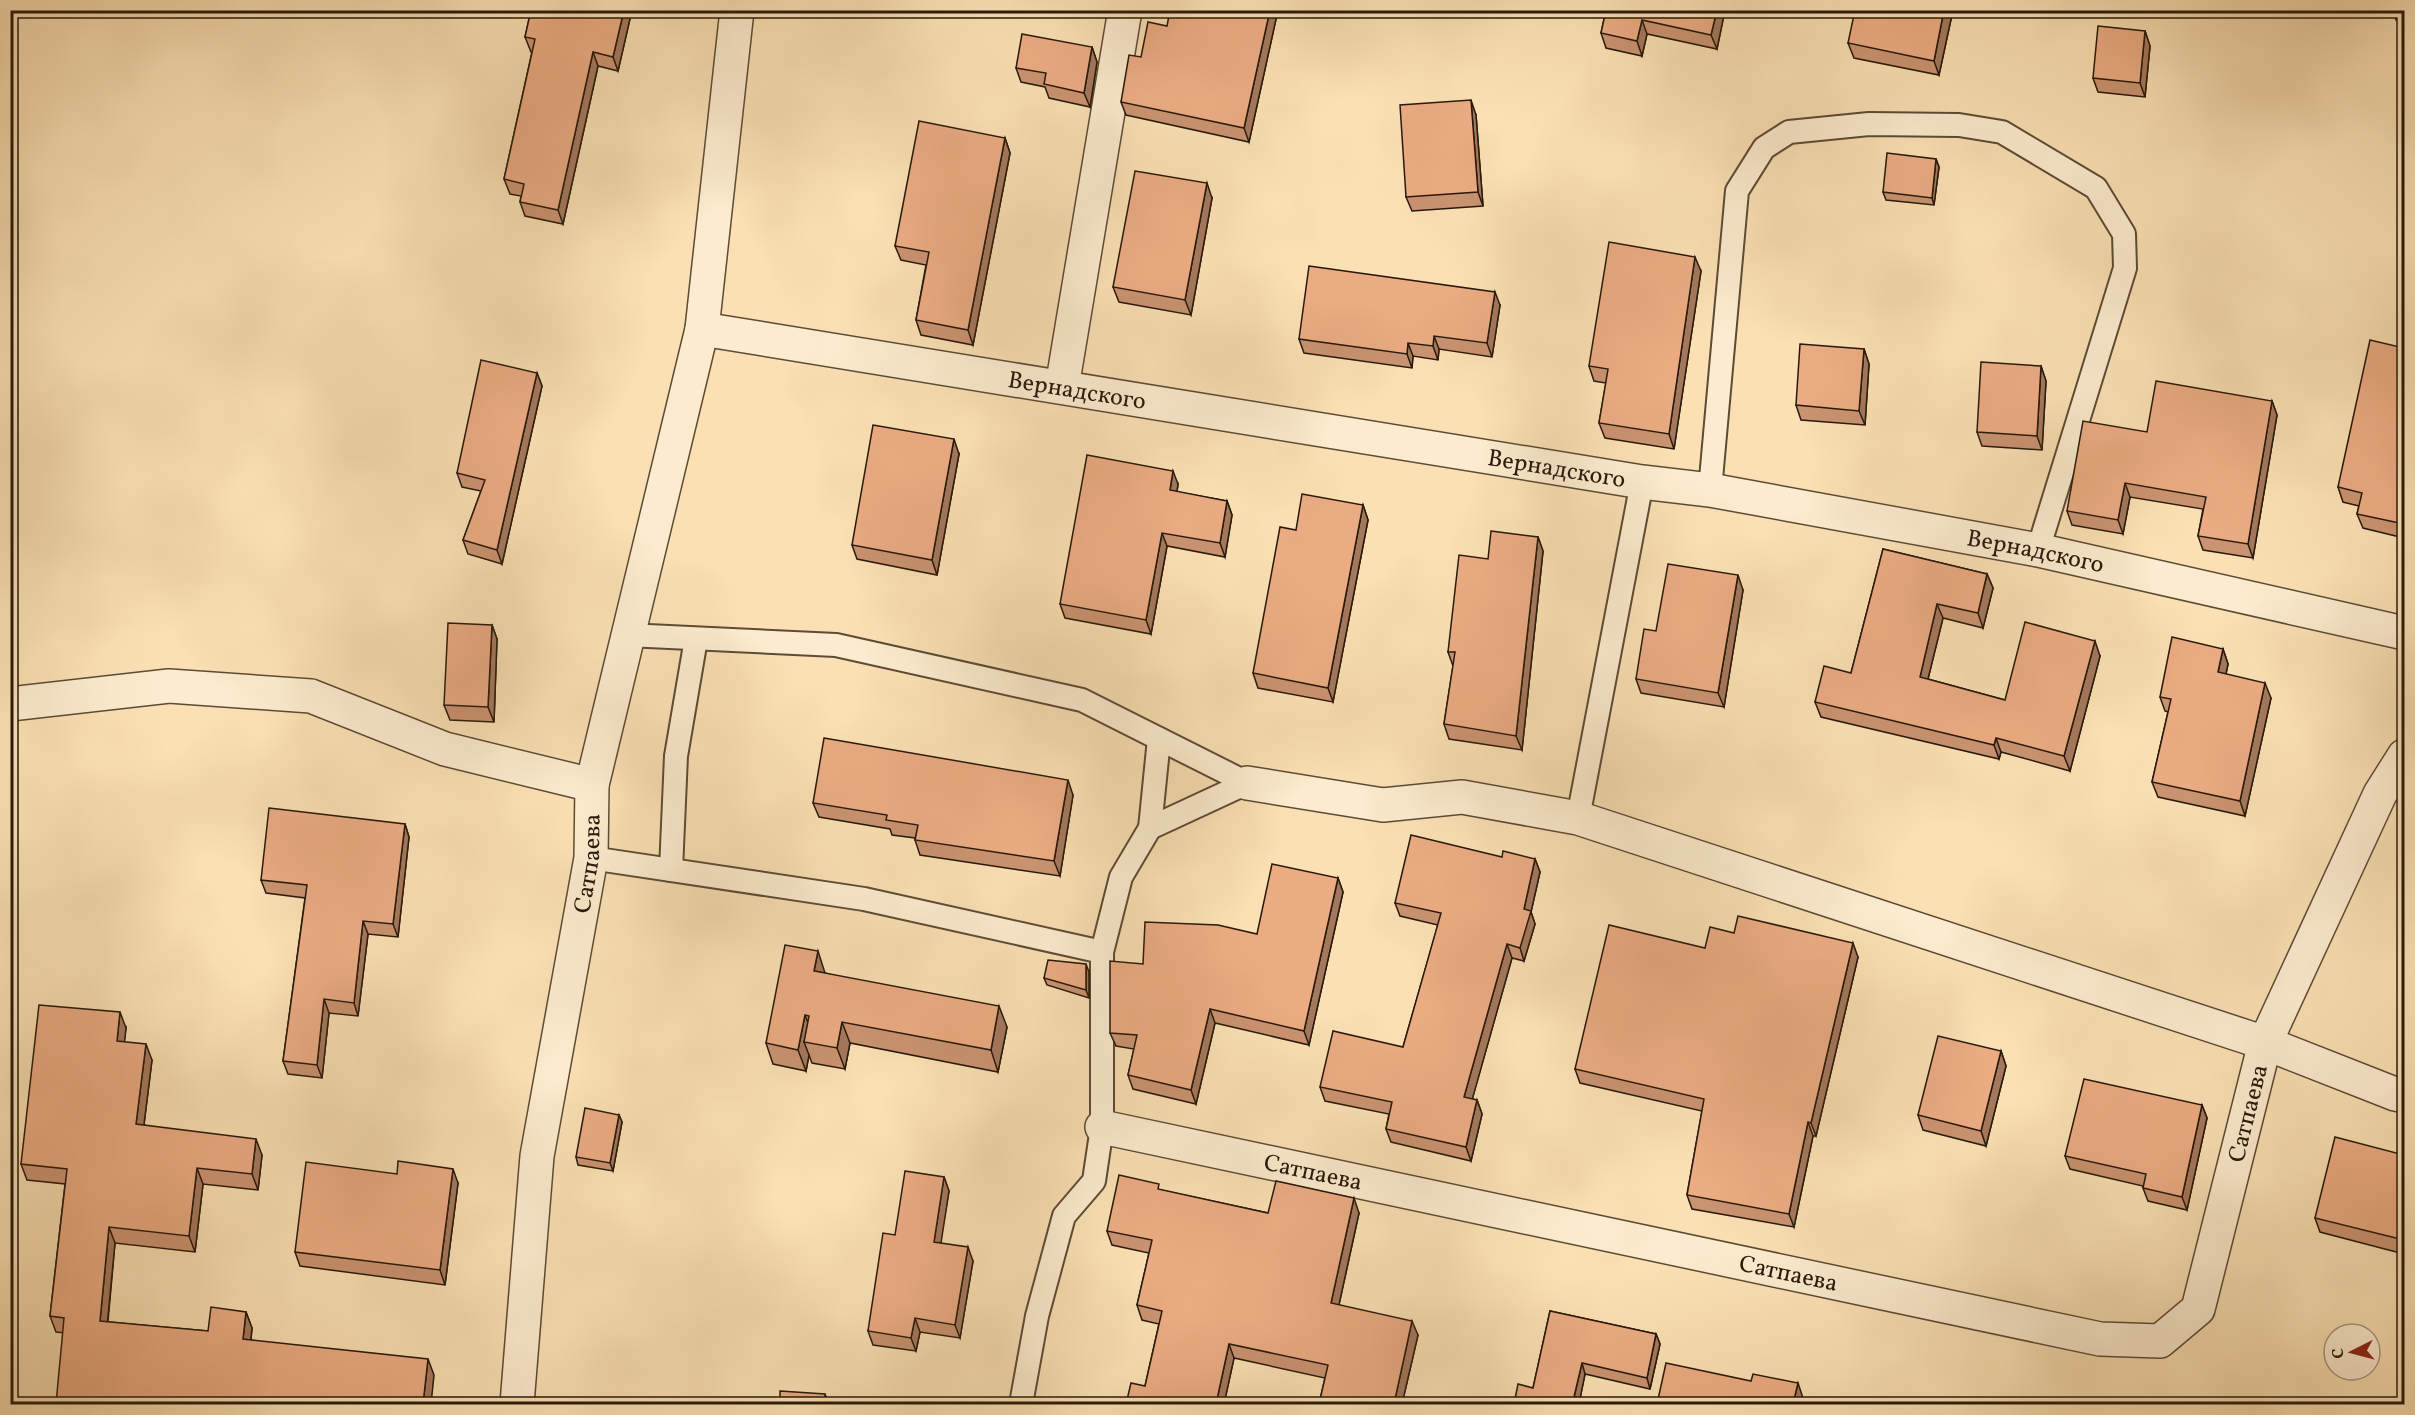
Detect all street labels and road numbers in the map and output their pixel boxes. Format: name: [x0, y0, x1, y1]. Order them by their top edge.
street label: Вернадского: [1005, 364, 1148, 420]
street label: Вернадского: [1485, 442, 1628, 498]
street label: Вернадского: [1964, 522, 2107, 583]
street label: Сатпаева: [566, 813, 611, 916]
street label: Сатпаева: [2221, 1061, 2278, 1166]
street label: Сатпаева: [1260, 1147, 1365, 1201]
street label: Сатпаева: [1736, 1248, 1841, 1302]

